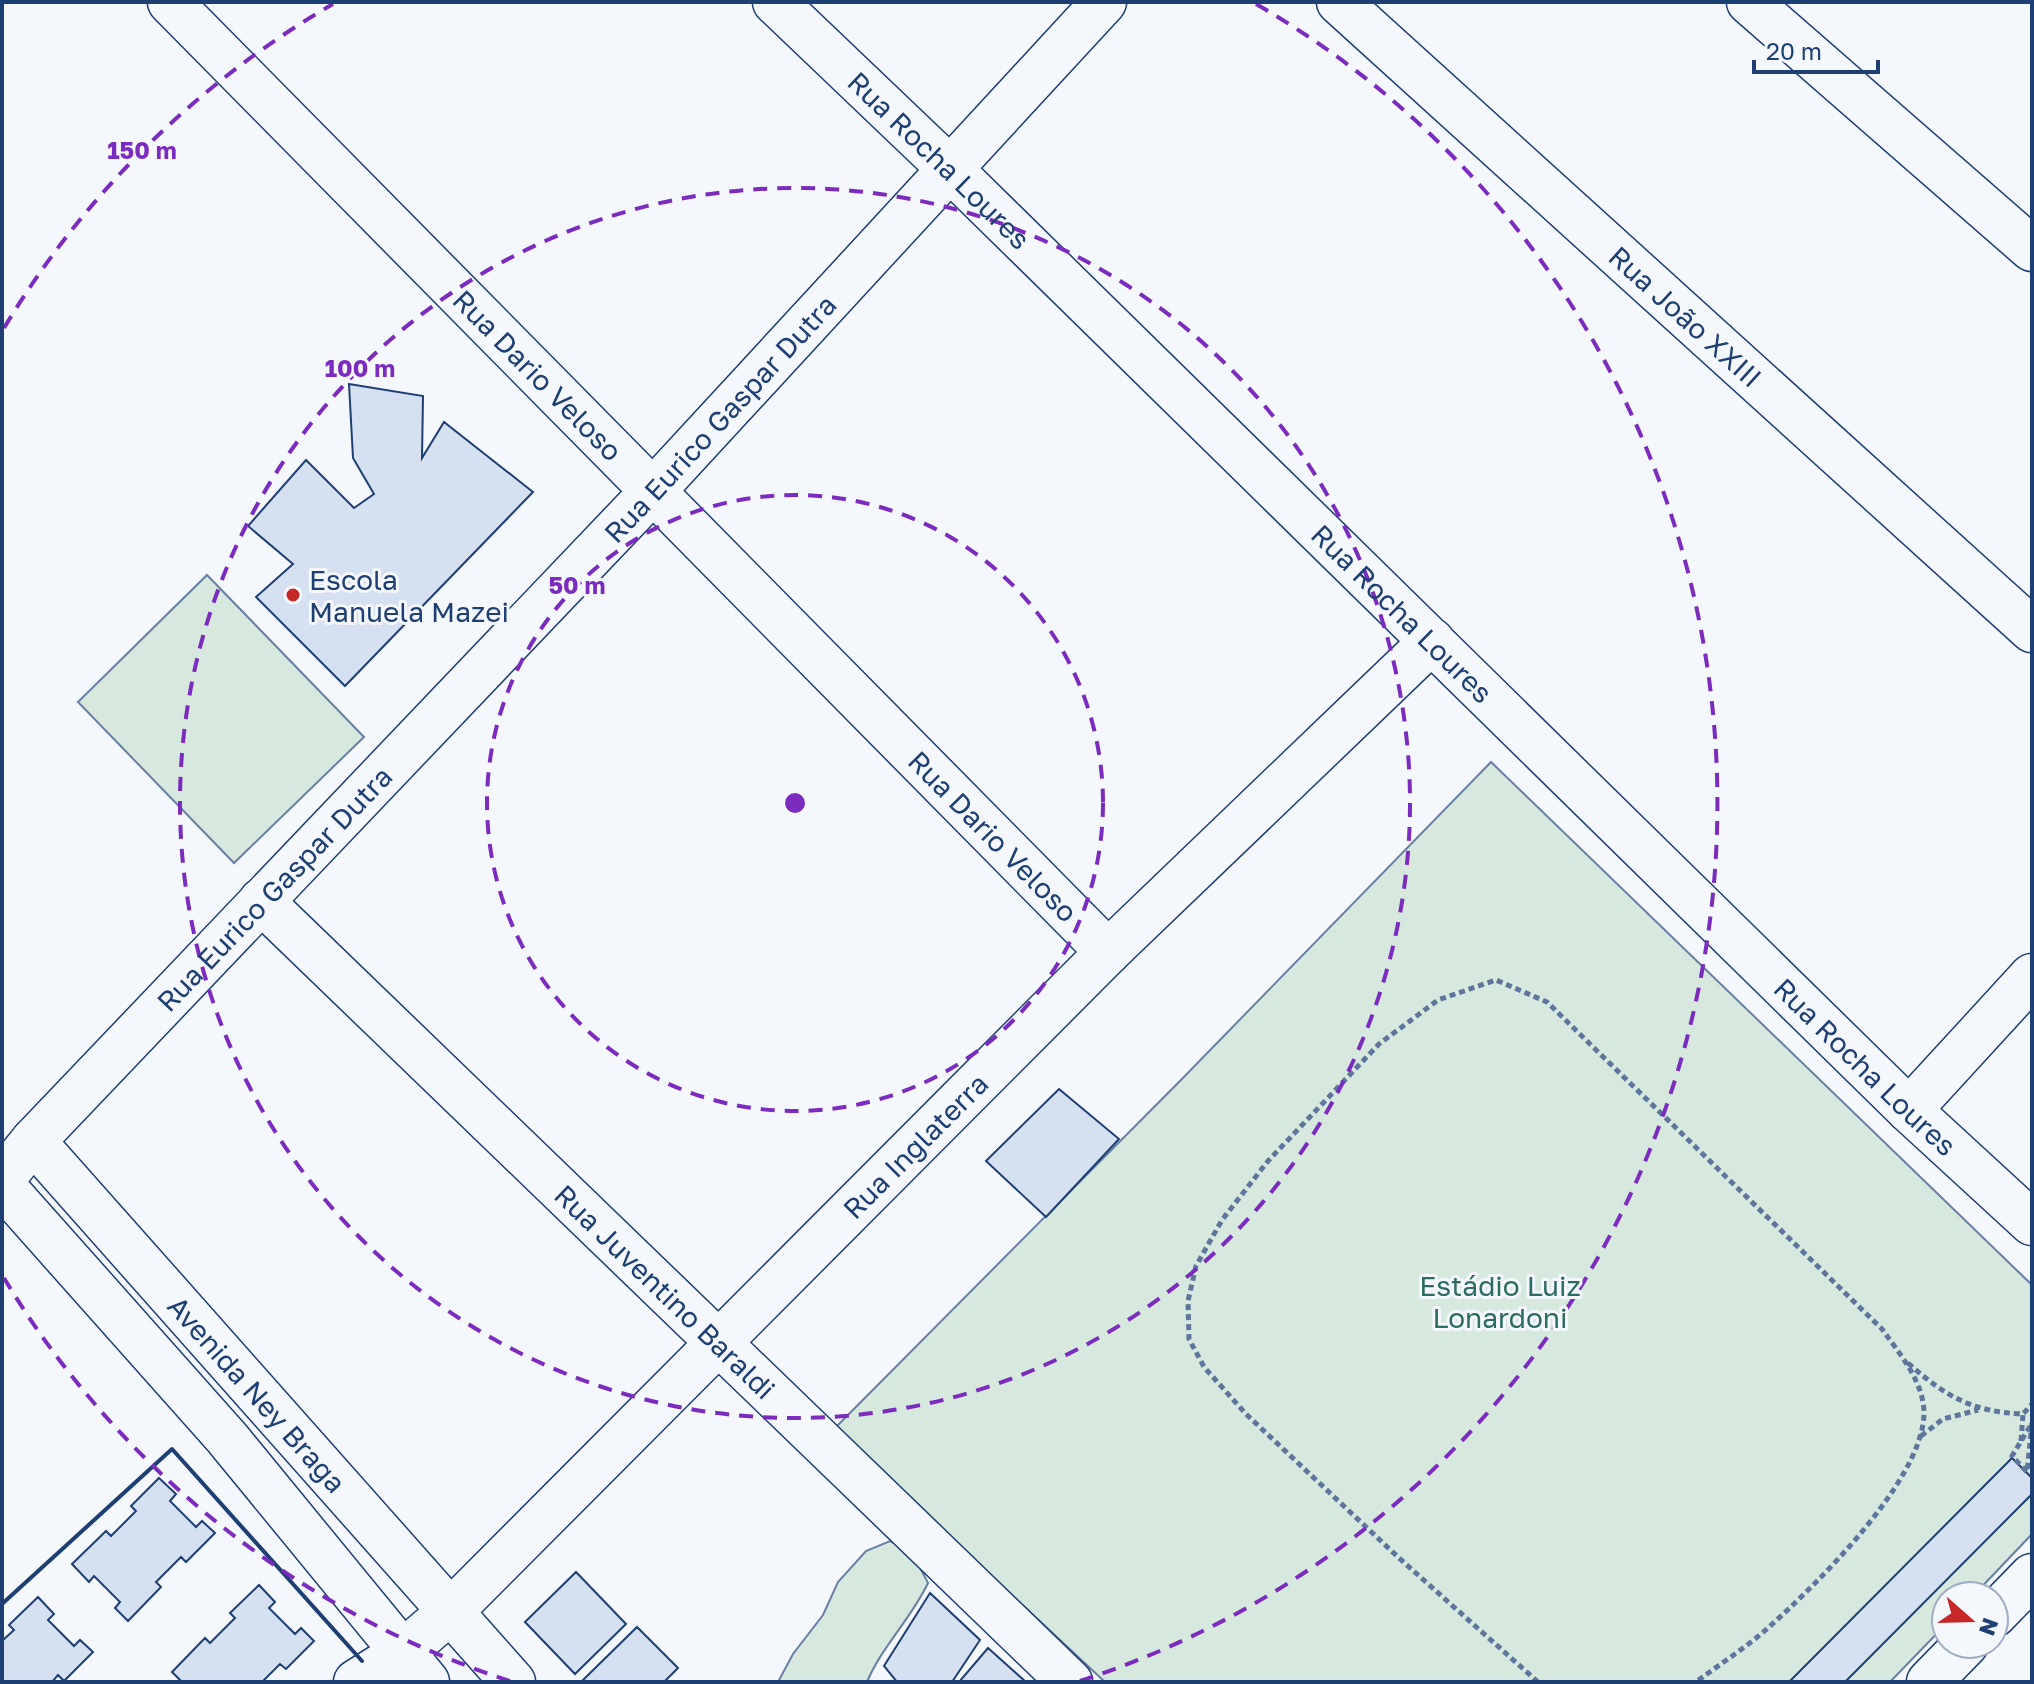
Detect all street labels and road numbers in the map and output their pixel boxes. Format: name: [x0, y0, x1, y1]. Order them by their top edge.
street label: Rua Rocha Loures: [842, 64, 1037, 255]
street label: Rua João XXIII: [1603, 239, 1769, 394]
street label: Rua Dario Veloso: [447, 283, 629, 467]
street label: Rua Eurico Gaspar Dutra: [597, 288, 842, 549]
street label: Rua Rocha Loures: [1305, 517, 1500, 709]
street label: Rua Dario Veloso: [902, 744, 1085, 928]
street label: Rua Eurico Gaspar Dutra: [150, 759, 398, 1018]
street label: Rua Rocha Loures: [1768, 971, 1963, 1162]
street label: Rua Inglaterra: [836, 1066, 994, 1225]
street label: Rua Juventino Baraldi: [548, 1178, 782, 1405]
street label: Avenida Ney Braga: [162, 1289, 353, 1499]

